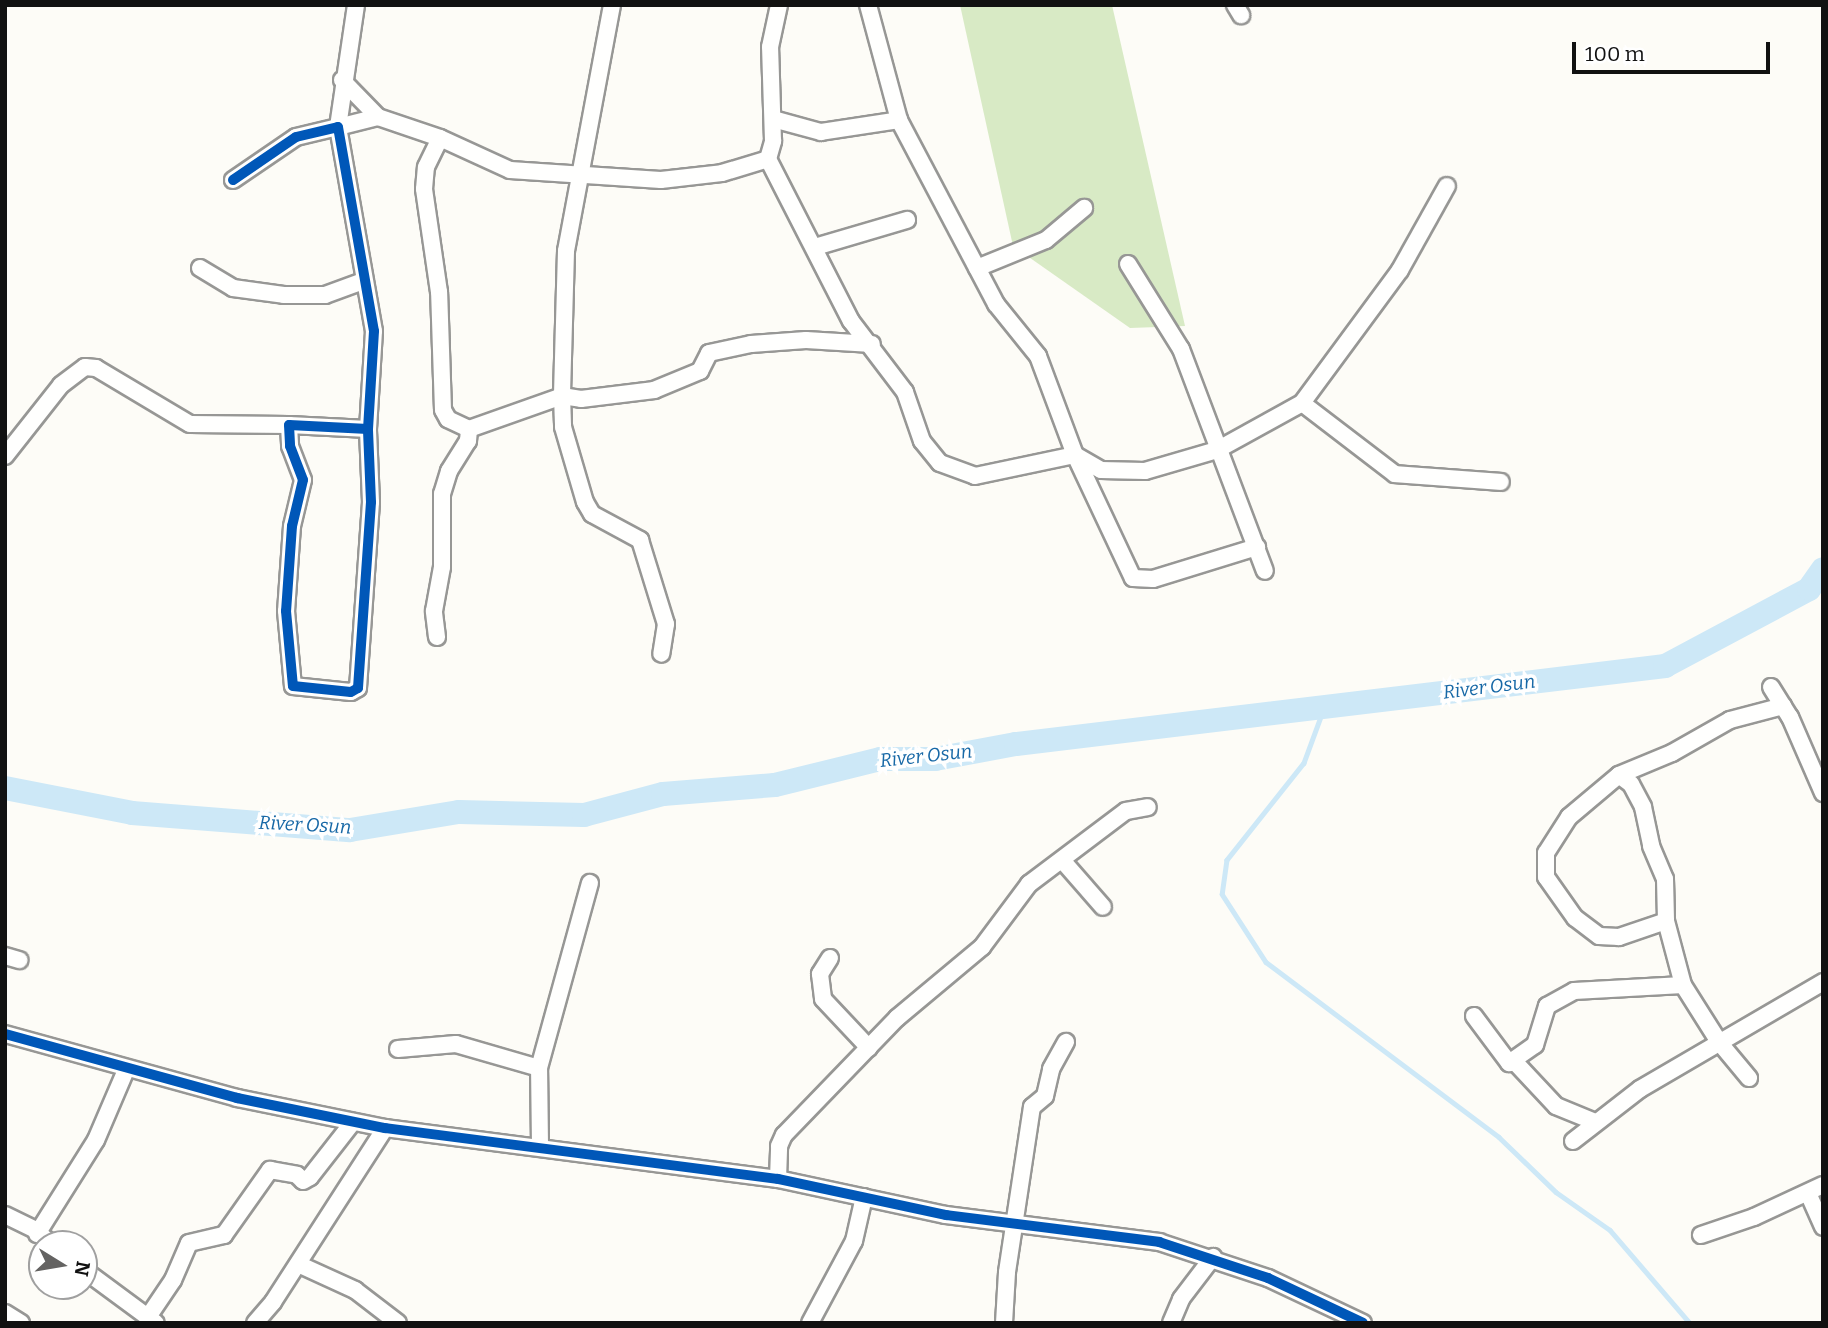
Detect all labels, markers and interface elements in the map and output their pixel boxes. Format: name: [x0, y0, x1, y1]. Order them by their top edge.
scale bar: [1576, 28, 1774, 72]
text: 100 m: [1585, 41, 1645, 67]
water label: River Osun: [1442, 670, 1536, 704]
water label: River Osun: [879, 740, 973, 772]
water label: River Osun: [258, 811, 352, 839]
north arrow: [28, 1230, 98, 1300]
text: N: [69, 1259, 95, 1278]

